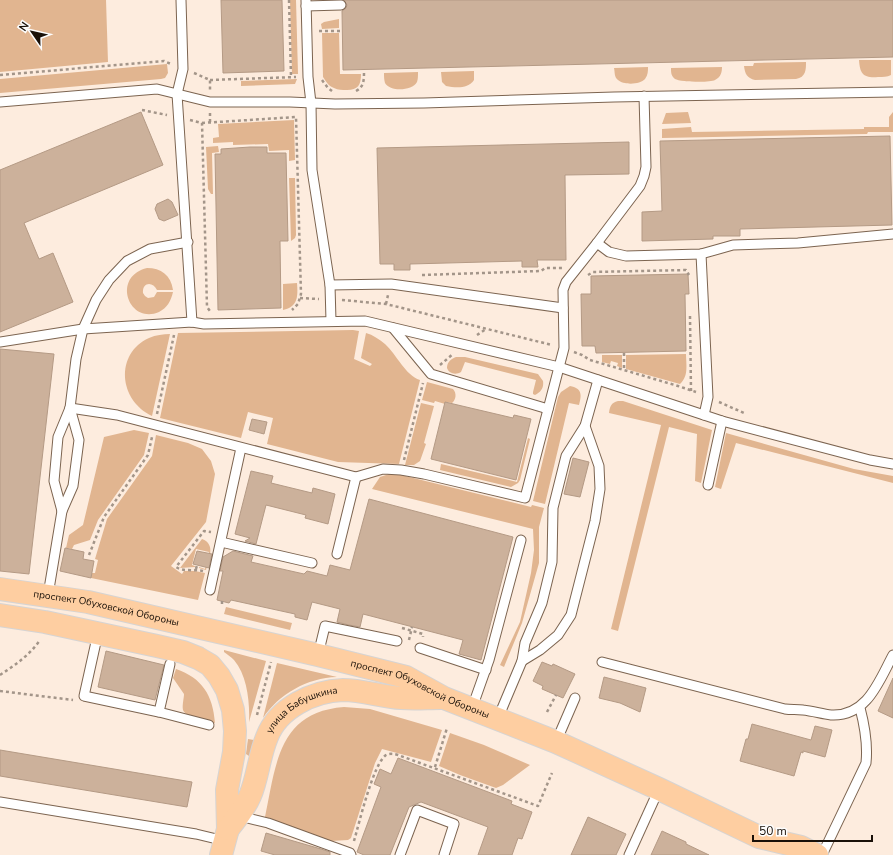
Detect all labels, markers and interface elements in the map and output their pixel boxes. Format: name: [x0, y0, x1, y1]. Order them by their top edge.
north arrow: [12, 12, 52, 52]
text: N: [16, 19, 33, 34]
street label: проспект Обуховской Обороны: [32, 587, 180, 630]
street label: проспект Обуховской Обороны: [349, 656, 491, 722]
street label: улица Бабушкина: [263, 683, 338, 736]
scale bar: [753, 817, 872, 843]
text: 50 m: [759, 823, 787, 839]

